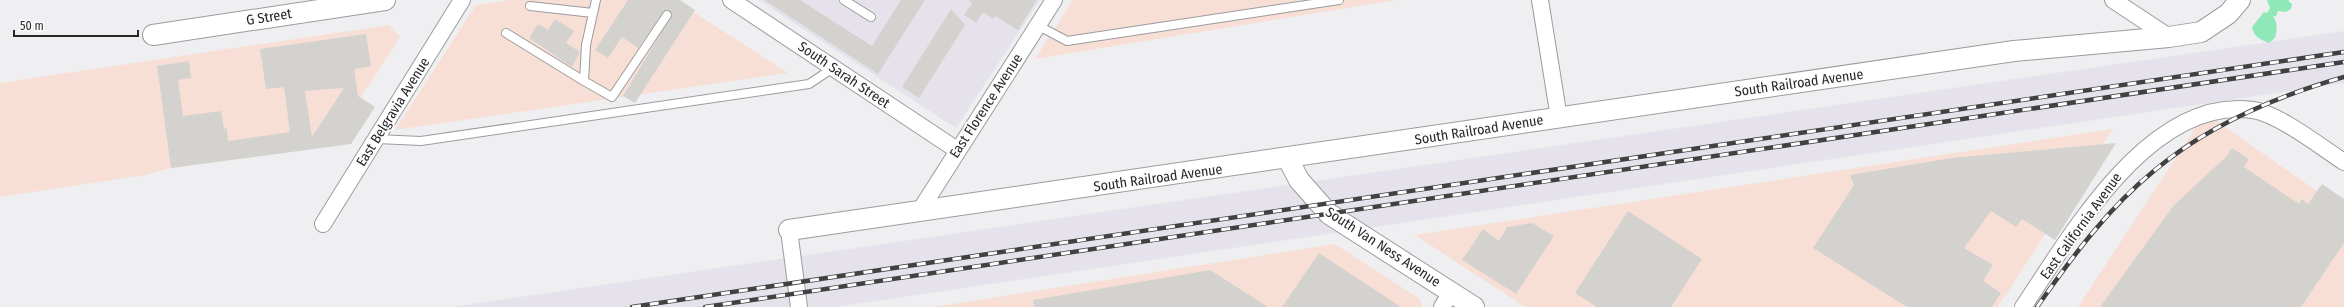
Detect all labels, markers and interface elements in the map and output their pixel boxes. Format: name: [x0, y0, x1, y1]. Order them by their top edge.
street label: G Street: [245, 5, 293, 29]
scale bar: [14, 12, 138, 38]
text: 50 m: [20, 19, 44, 33]
street label: South Sarah Street: [795, 38, 893, 112]
street label: East Florence Avenue: [946, 51, 1026, 161]
street label: East Belgravia Avenue: [353, 54, 433, 169]
street label: South Railroad Avenue: [1733, 66, 1865, 100]
street label: South Railroad Avenue: [1414, 111, 1545, 149]
street label: South Railroad Avenue: [1092, 161, 1224, 195]
street label: East California Avenue: [2037, 169, 2125, 283]
street label: South Van Ness Avenue: [1322, 203, 1444, 291]

